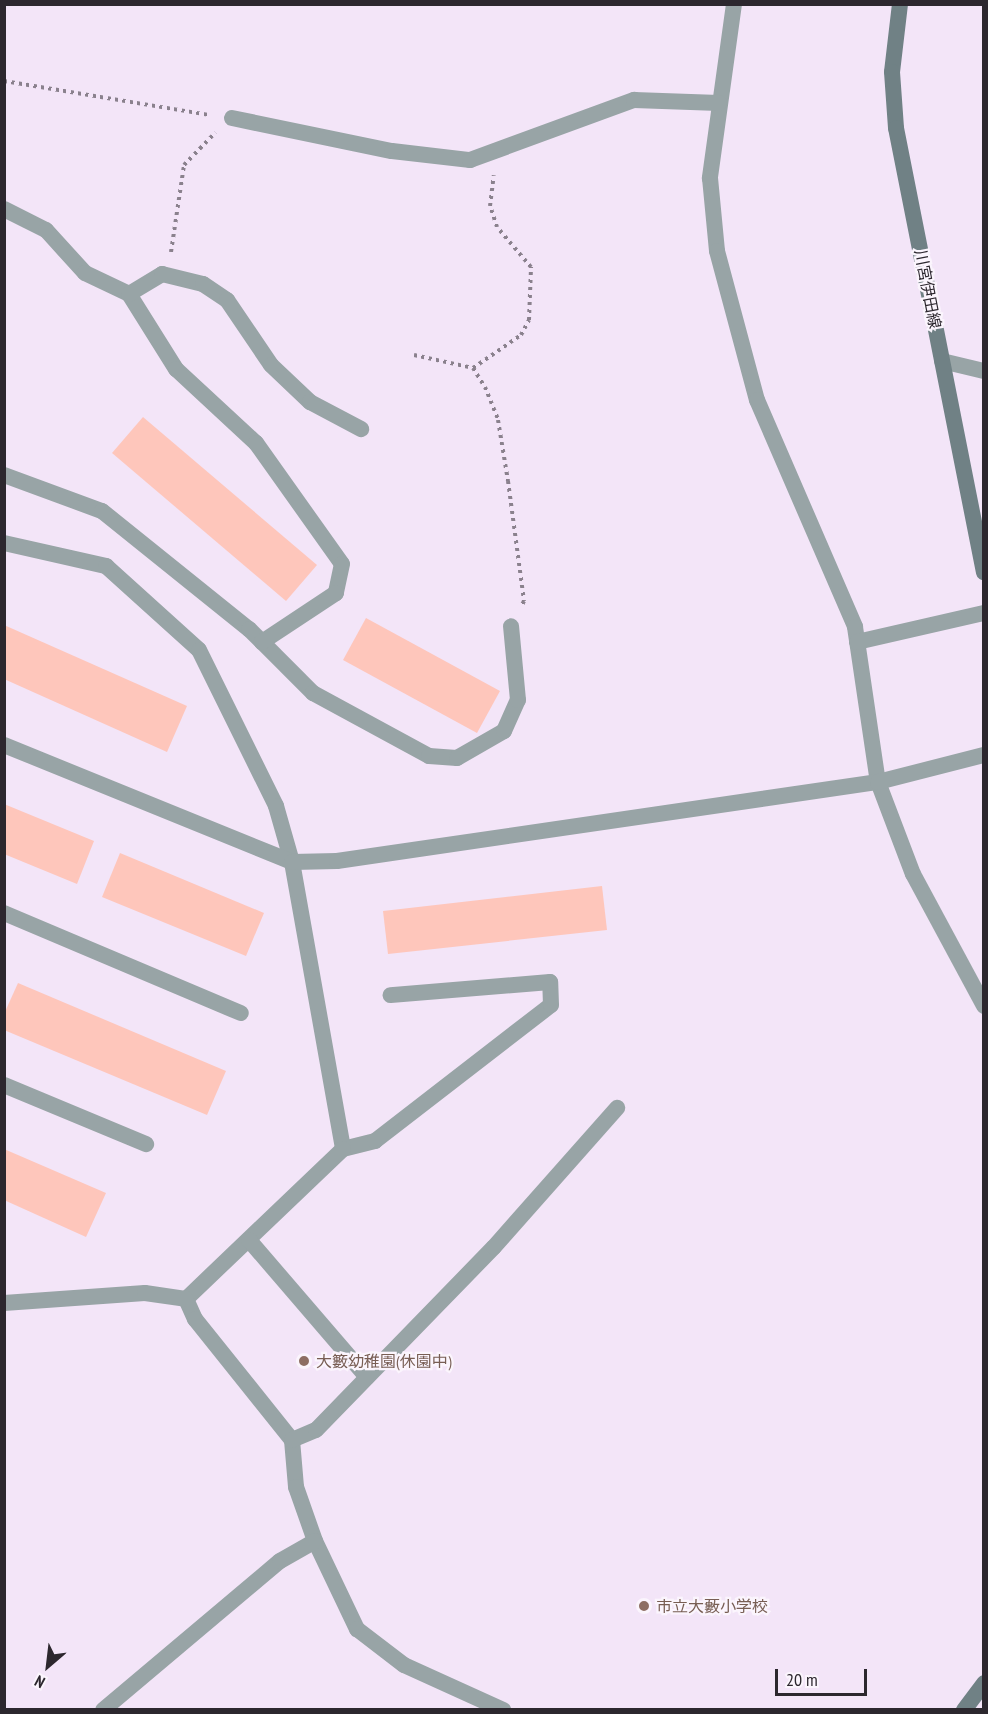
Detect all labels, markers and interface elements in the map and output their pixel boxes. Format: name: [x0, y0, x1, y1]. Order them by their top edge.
street label: 川宮伊田線: [911, 248, 945, 330]
place label: 大籔幼稚園(休園中): [316, 1351, 451, 1371]
marker: 大籔幼稚園(休園中): [297, 1354, 311, 1368]
place label: 市立大藪小学校: [656, 1596, 768, 1616]
marker: 市立大藪小学校: [637, 1599, 651, 1613]
north arrow: [18, 1636, 78, 1696]
scale bar: [778, 1657, 870, 1695]
text: 20 m: [786, 1668, 818, 1691]
text: N: [31, 1671, 48, 1693]

